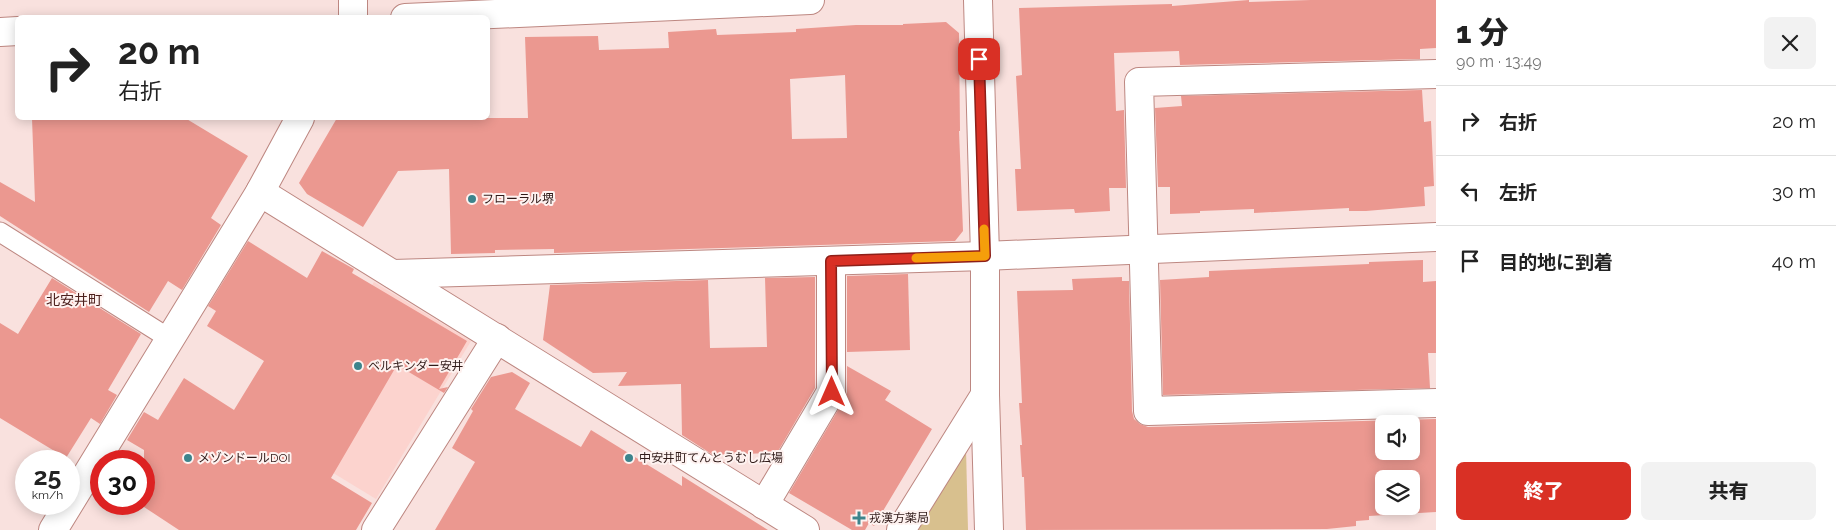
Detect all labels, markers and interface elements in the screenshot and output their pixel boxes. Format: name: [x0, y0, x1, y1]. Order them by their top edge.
text: 1 分: [1456, 15, 1509, 50]
button: close: [1764, 17, 1816, 69]
text: 20 m: [118, 31, 200, 72]
icon: right: [35, 35, 100, 100]
pin: [958, 38, 1000, 80]
icon: arrive: [965, 45, 993, 73]
text: 90 m · 13:49: [1456, 52, 1542, 71]
text: 右折: [118, 78, 162, 104]
icon: right: [1456, 107, 1484, 135]
text: 20 m: [1772, 110, 1816, 132]
text: 右折: [1499, 111, 1537, 133]
icon: left: [1456, 177, 1484, 205]
text: 30 m: [1772, 180, 1816, 202]
text: 左折: [1499, 181, 1537, 203]
place label: フローラル堺: [482, 192, 554, 206]
marker: フローラル堺: [466, 193, 478, 205]
icon: arrive: [1456, 247, 1484, 275]
text: 40 m: [1772, 250, 1816, 272]
text: 目的地に到着: [1499, 251, 1613, 273]
district label: 北安井町: [46, 292, 102, 308]
place label: ベルキンダー安井: [368, 359, 464, 373]
marker: ベルキンダー安井: [352, 360, 364, 372]
position arrow: [805, 365, 857, 417]
map controls: [1375, 415, 1420, 515]
button: sound: [1375, 415, 1420, 460]
speed limit sign: 30: [90, 450, 155, 515]
place label: メゾンドールDOI: [198, 451, 291, 465]
place label: 中安井町てんとうむし広場: [639, 451, 783, 465]
marker: メゾンドールDOI: [182, 452, 194, 464]
marker: 中安井町てんとうむし広場: [623, 452, 635, 464]
text: 25: [34, 461, 61, 491]
button: 終了: [1456, 462, 1631, 520]
button: 共有: [1641, 462, 1816, 520]
button: layers: [1375, 470, 1420, 515]
text: km/h: [32, 488, 63, 502]
place label: 戎漢方薬局: [869, 511, 929, 525]
marker: 戎漢方薬局: [853, 512, 865, 524]

